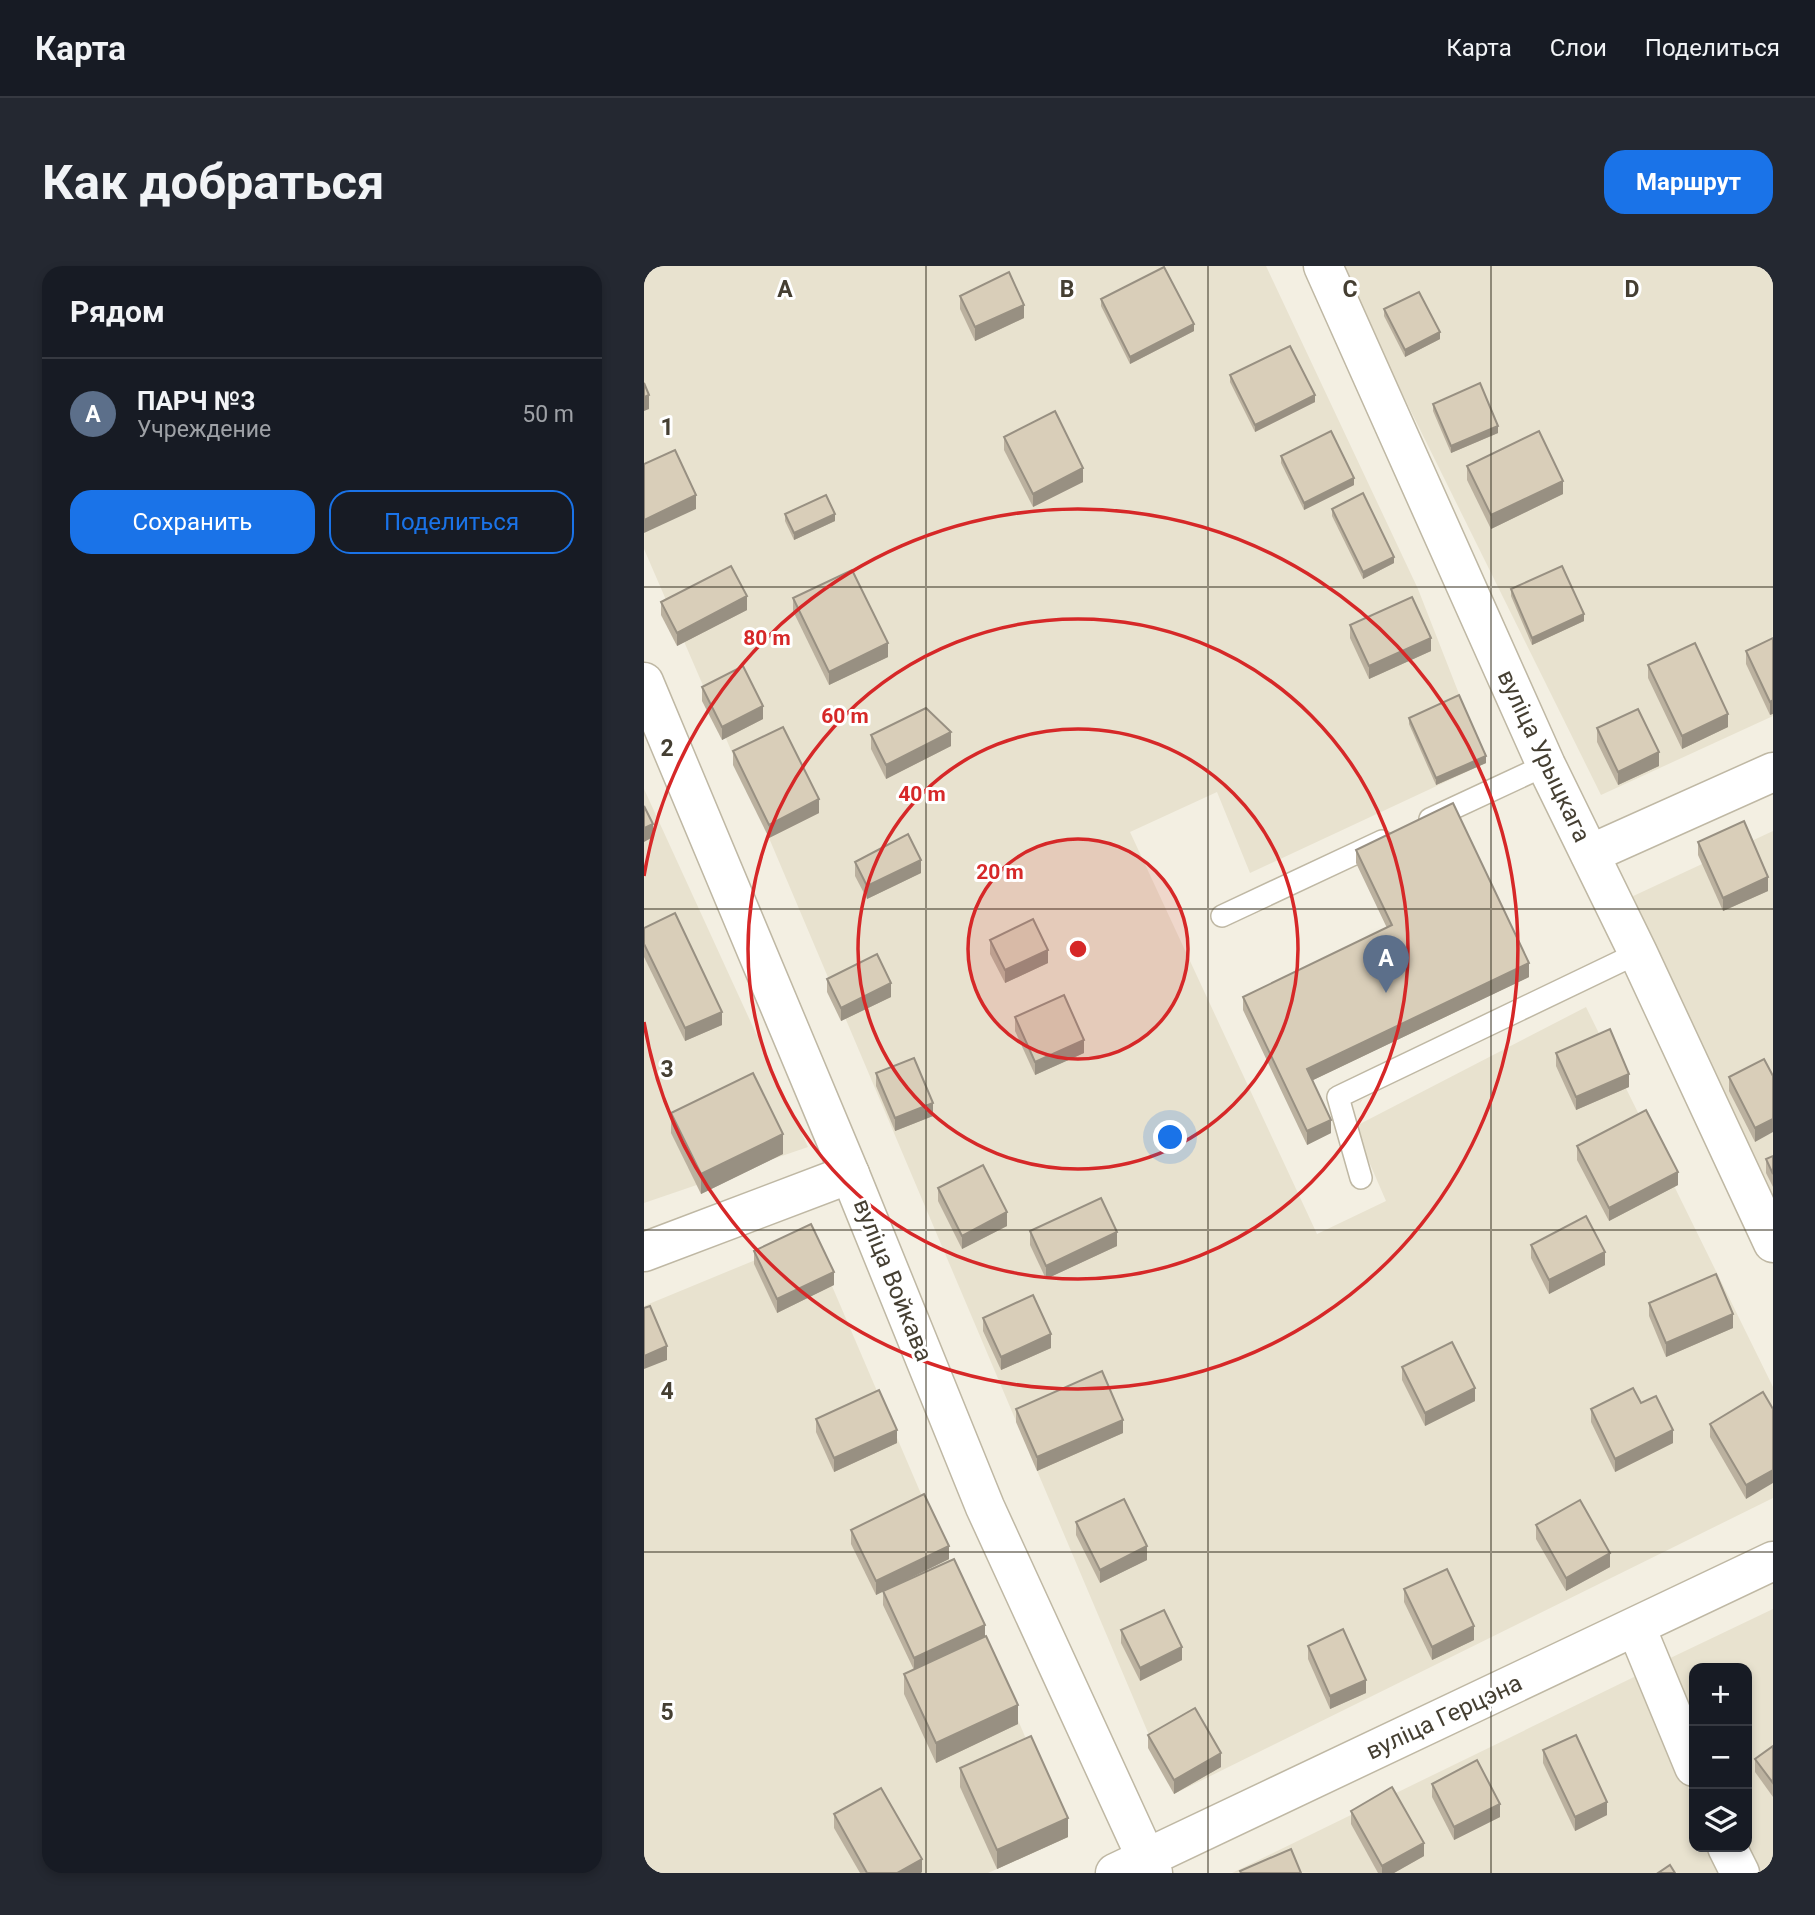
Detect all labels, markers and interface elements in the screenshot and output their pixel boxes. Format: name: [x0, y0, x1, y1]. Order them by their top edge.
text: Карта: [35, 29, 126, 68]
text: Карта: [1446, 34, 1512, 62]
text: Слои: [1550, 34, 1607, 62]
text: Поделиться: [1645, 34, 1780, 62]
button: Маршрут: [1604, 150, 1773, 214]
text: Как добраться: [42, 154, 384, 211]
text: A: [777, 276, 793, 303]
text: B: [1060, 276, 1074, 303]
text: C: [1342, 276, 1358, 303]
text: D: [1625, 276, 1639, 303]
text: Рядом: [70, 294, 165, 329]
text: ПАРЧ №3: [137, 386, 255, 416]
text: A: [85, 401, 101, 428]
text: 50 m: [522, 401, 574, 428]
text: 1: [660, 414, 674, 441]
text: Учреждение: [137, 416, 271, 443]
button: Сохранить: [70, 490, 315, 554]
button: Поделиться: [329, 490, 574, 554]
text: 80 m: [743, 626, 791, 650]
street label: вуліца Урыцкага: [1492, 665, 1596, 847]
text: 60 m: [821, 704, 869, 728]
text: 2: [660, 735, 674, 762]
text: 40 m: [898, 782, 946, 806]
text: 20 m: [976, 860, 1024, 884]
pin: A: [1363, 935, 1409, 993]
centre of rings: [1066, 937, 1090, 961]
text: 3: [660, 1056, 674, 1083]
your location: [1153, 1120, 1187, 1154]
street label: вуліца Войкава: [848, 1195, 938, 1365]
text: 4: [660, 1378, 674, 1405]
map controls: [1689, 1663, 1752, 1852]
button: +: [1689, 1663, 1752, 1726]
street label: вуліца Герцэна: [1362, 1669, 1526, 1765]
text: 5: [660, 1699, 674, 1726]
button: −: [1689, 1726, 1752, 1789]
button: layers: [1689, 1789, 1752, 1852]

